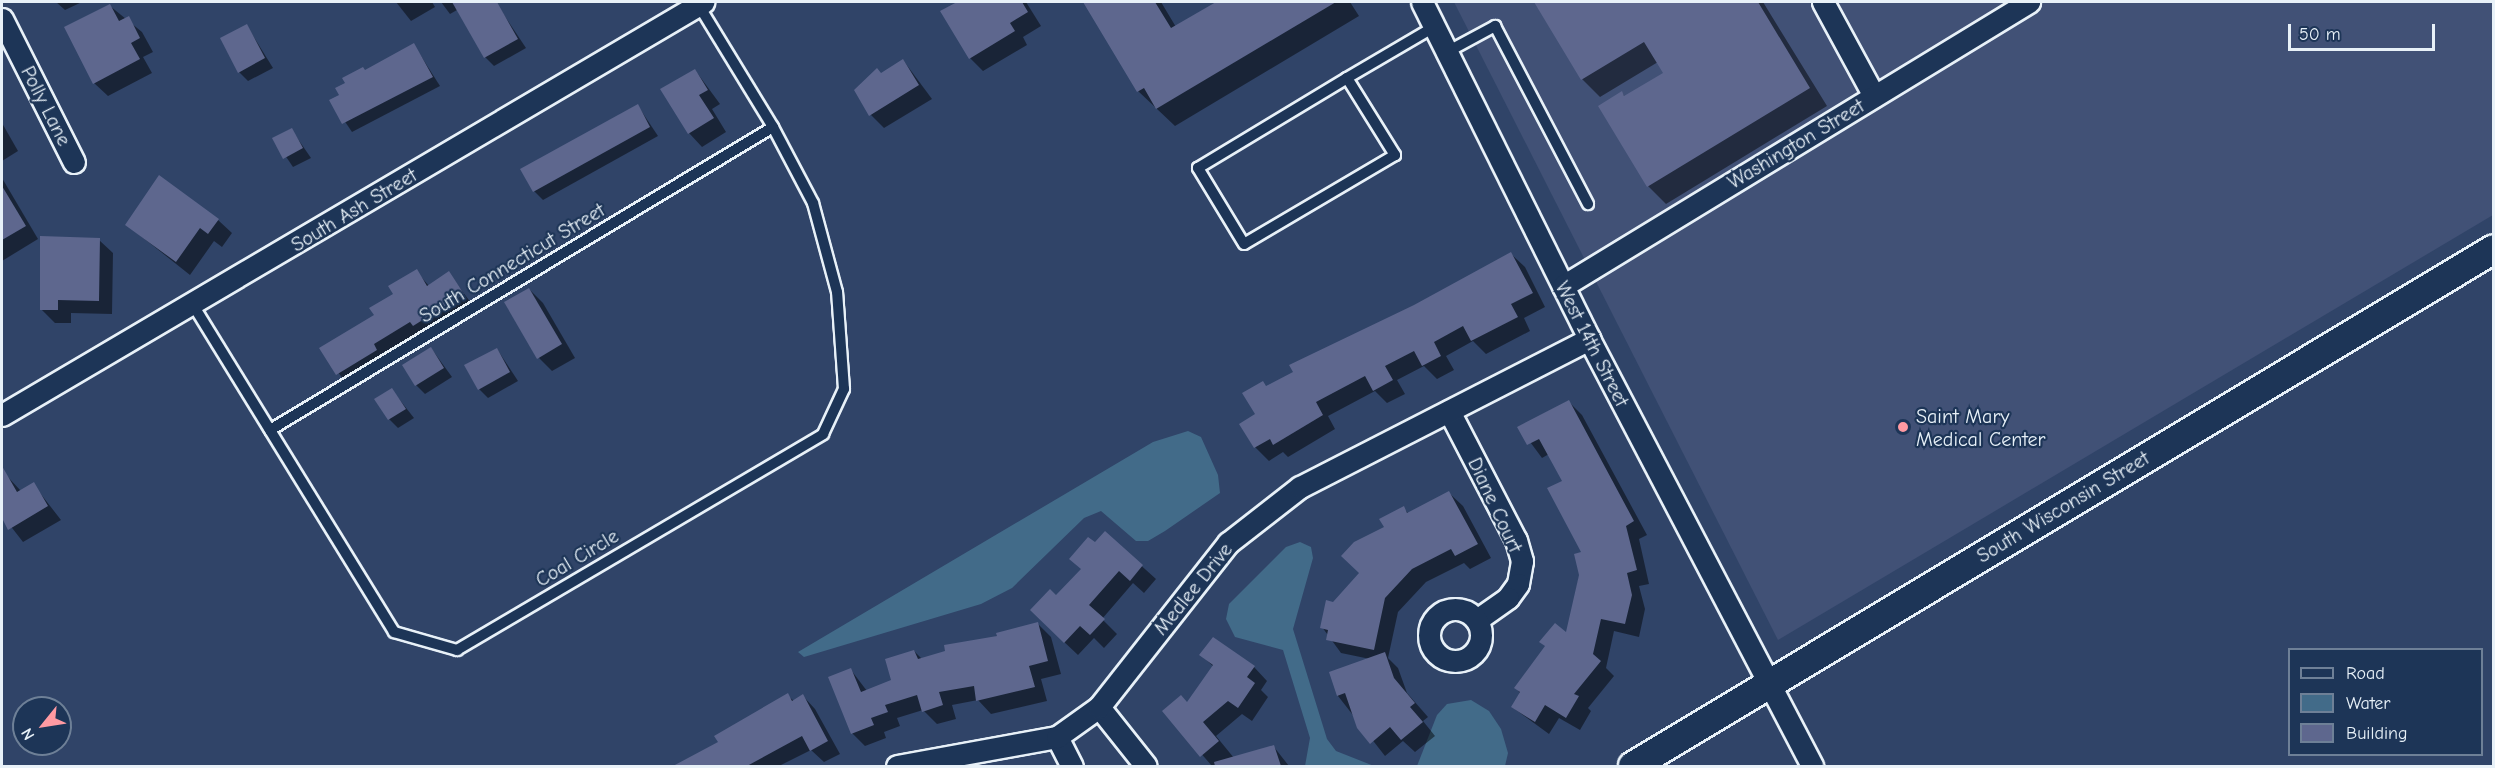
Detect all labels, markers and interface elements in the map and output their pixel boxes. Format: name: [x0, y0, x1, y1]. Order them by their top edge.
scale bar: [2291, 12, 2438, 50]
text: 50 m: [2299, 24, 2341, 45]
street label: Polly Lane: [16, 62, 76, 150]
street label: Washington Street: [1723, 94, 1869, 194]
street label: South Ash Street: [287, 163, 421, 257]
street label: South Connecticut Street: [415, 198, 609, 328]
street label: West 14th Street: [1550, 277, 1634, 411]
place label: Saint Mary Medical Center: [1916, 404, 2045, 451]
marker: Saint Mary Medical Center: [1894, 418, 1912, 436]
street label: South Wisconsin Street: [1972, 446, 2154, 568]
street label: Diane Court: [1463, 454, 1527, 556]
street label: Coal Circle: [531, 524, 623, 592]
street label: Medlee Drive: [1149, 538, 1237, 640]
legend: [2288, 648, 2483, 756]
text: Road: [2346, 663, 2385, 684]
text: Water: [2346, 693, 2390, 714]
north arrow: [12, 696, 72, 756]
text: Building: [2346, 723, 2408, 744]
text: N: [18, 725, 39, 743]

